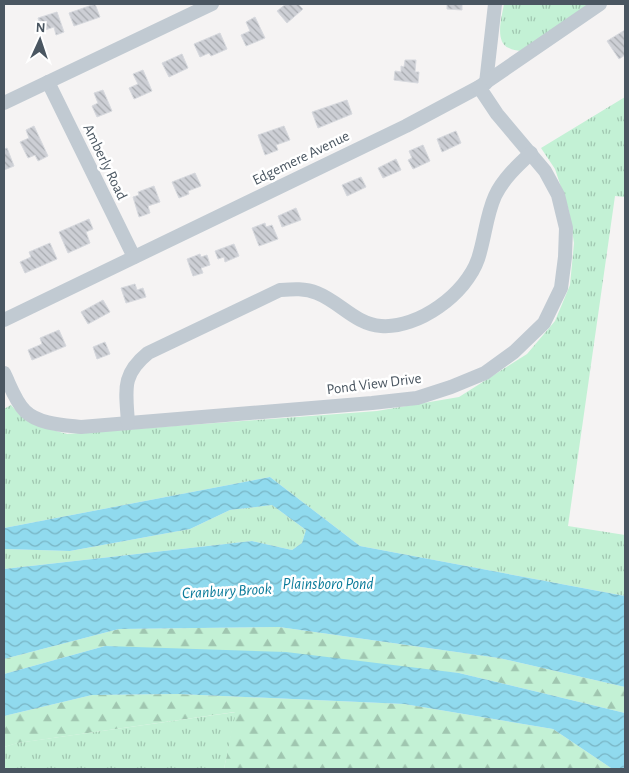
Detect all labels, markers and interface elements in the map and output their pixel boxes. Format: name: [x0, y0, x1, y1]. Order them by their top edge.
north arrow: [15, 15, 65, 65]
text: N: [35, 21, 46, 35]
street label: Amberly Road: [80, 122, 130, 203]
street label: Edgemere Avenue: [250, 128, 352, 188]
street label: Pond View Drive: [326, 371, 422, 397]
water label: Plainsboro Pond: [282, 576, 374, 592]
water label: Cranbury Brook: [182, 581, 272, 601]

